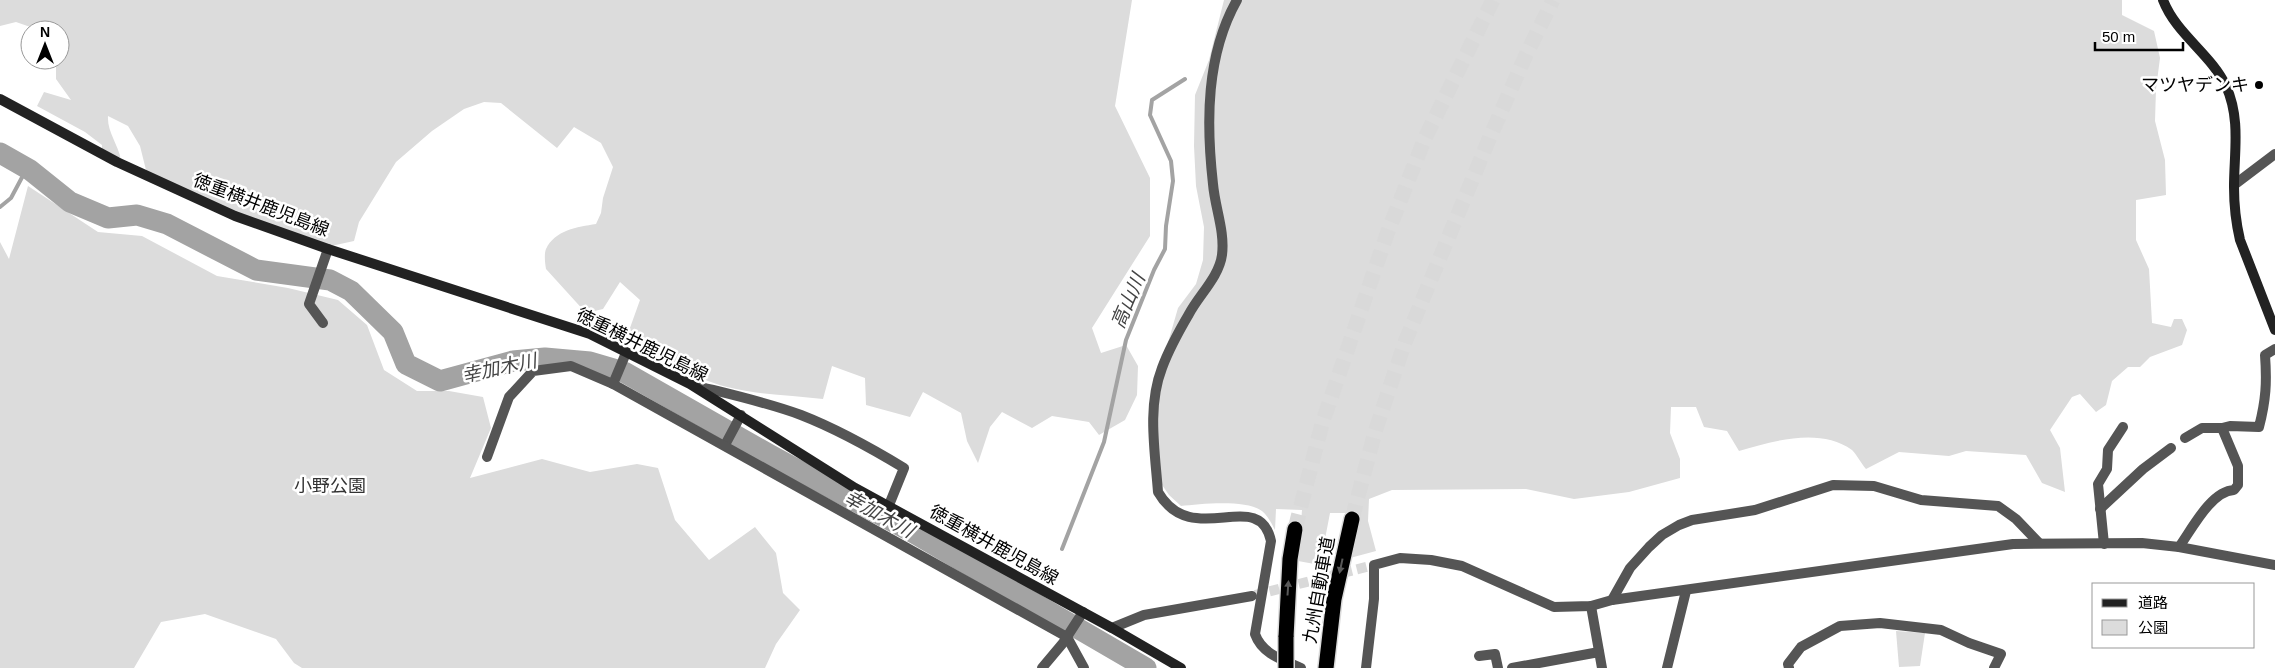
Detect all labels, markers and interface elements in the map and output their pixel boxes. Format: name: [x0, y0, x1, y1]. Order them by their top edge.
north arrow: [20, 20, 70, 70]
scale bar: [2095, 20, 2182, 52]
text: N: [40, 24, 50, 40]
text: 50 m: [2102, 28, 2135, 45]
place label: マツヤデンキ: [2141, 75, 2249, 95]
marker: マツヤデンキ: [2253, 79, 2265, 91]
street label: 徳重横井鹿児島線: [190, 170, 332, 240]
water label: 高山川: [1107, 269, 1150, 331]
street label: 徳重横井鹿児島線: [573, 304, 711, 386]
water label: 幸加木川: [460, 349, 540, 386]
park label: 小野公園: [294, 476, 366, 496]
water label: 幸加木川: [841, 486, 919, 543]
street label: 徳重横井鹿児島線: [926, 501, 1062, 589]
street label: 九州自動車道: [1300, 535, 1338, 645]
one-way arrow: [1337, 559, 1345, 574]
one-way arrow: [1285, 580, 1293, 596]
legend: [2092, 583, 2255, 648]
text: 道路: [2138, 594, 2168, 611]
text: 公園: [2138, 619, 2168, 636]

